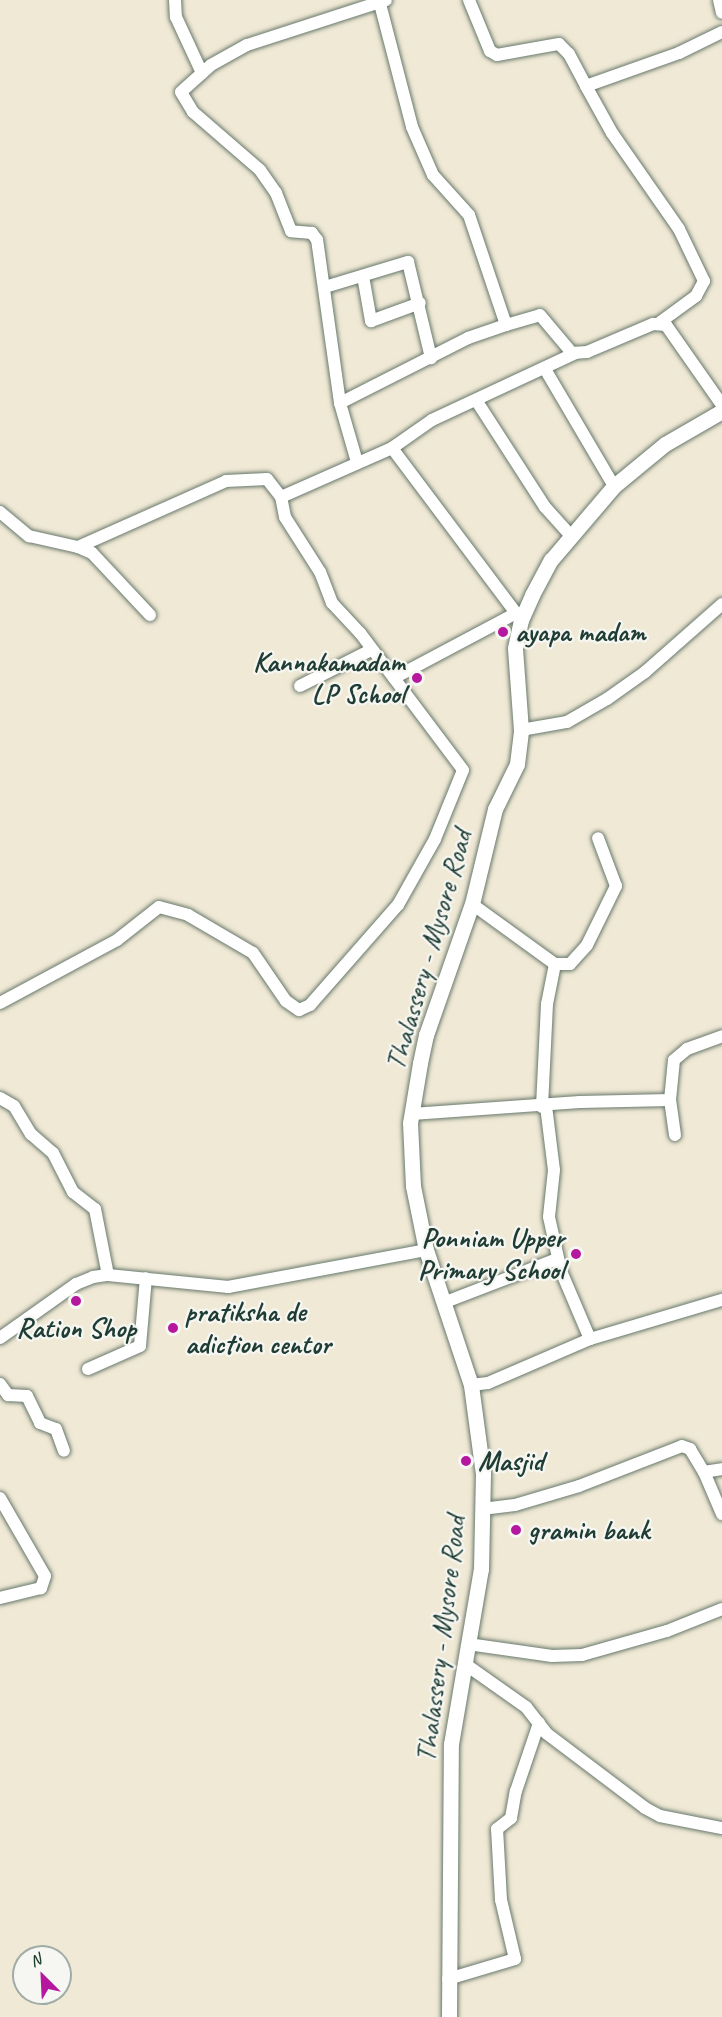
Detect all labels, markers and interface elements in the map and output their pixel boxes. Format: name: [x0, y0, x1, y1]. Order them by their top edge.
place label: ayapa madam: [515, 615, 644, 649]
marker: ayapa madam: [496, 625, 510, 639]
place label: Kannakamadam LP School: [253, 645, 405, 711]
marker: Kannakamadam LP School: [410, 671, 424, 685]
street label: Thalassery - Mysore Road: [379, 827, 479, 1073]
place label: Ponniam Upper Primary School: [418, 1221, 564, 1287]
marker: Ponniam Upper Primary School: [569, 1247, 583, 1261]
marker: Ration Shop: [69, 1294, 83, 1308]
place label: pratiksha de adiction centor: [185, 1295, 331, 1361]
place label: Ration Shop: [16, 1311, 136, 1345]
marker: pratiksha de adiction centor: [166, 1321, 180, 1335]
place label: Masjid: [478, 1444, 543, 1478]
marker: Masjid: [459, 1454, 473, 1468]
place label: gramin bank: [528, 1513, 650, 1547]
street label: Thalassery - Mysore Road: [409, 1514, 473, 1764]
marker: gramin bank: [509, 1523, 523, 1537]
north arrow: [12, 1945, 72, 2005]
text: N: [27, 1949, 44, 1972]

